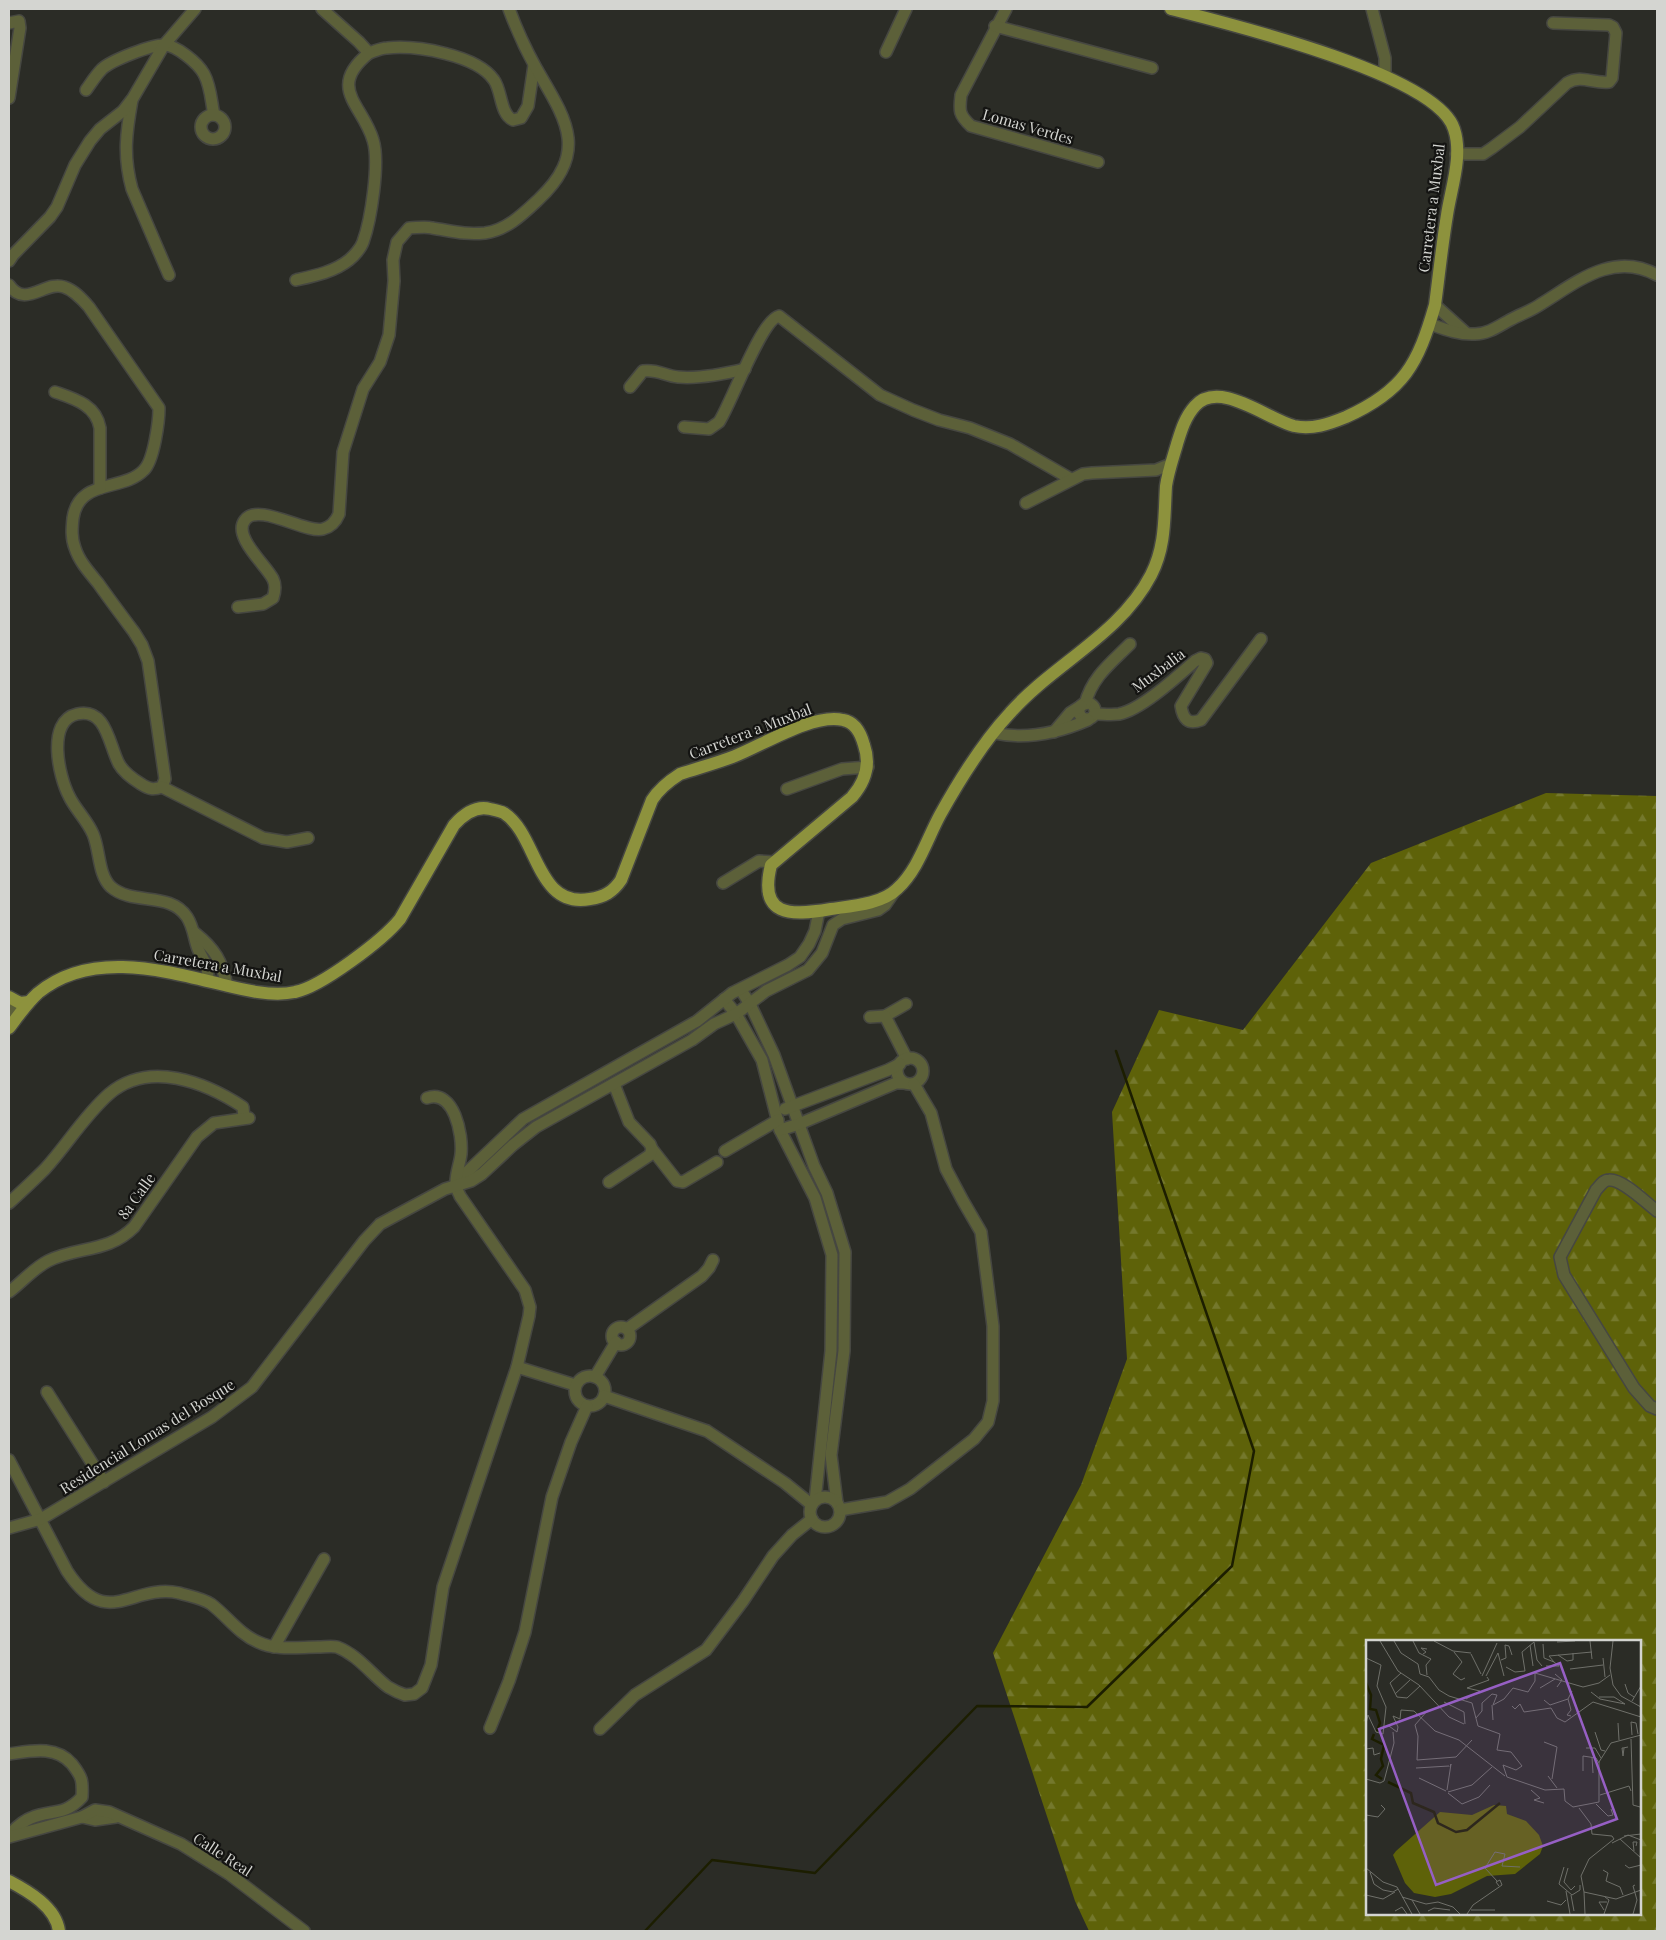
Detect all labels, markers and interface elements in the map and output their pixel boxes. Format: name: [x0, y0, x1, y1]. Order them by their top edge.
street label: Lomas Verdes: [980, 104, 1076, 148]
street label: Carretera a Muxbal: [1413, 142, 1449, 274]
street label: Muxbalia: [1127, 643, 1189, 696]
street label: Carretera a Muxbal: [686, 698, 814, 764]
street label: Carretera a Muxbal: [152, 944, 284, 986]
street label: 8a Calle: [112, 1169, 160, 1223]
street label: Residencial Lomas del Bosque: [56, 1374, 238, 1498]
inset map: [1366, 1640, 1641, 1915]
street label: Calle Real: [190, 1827, 256, 1881]

